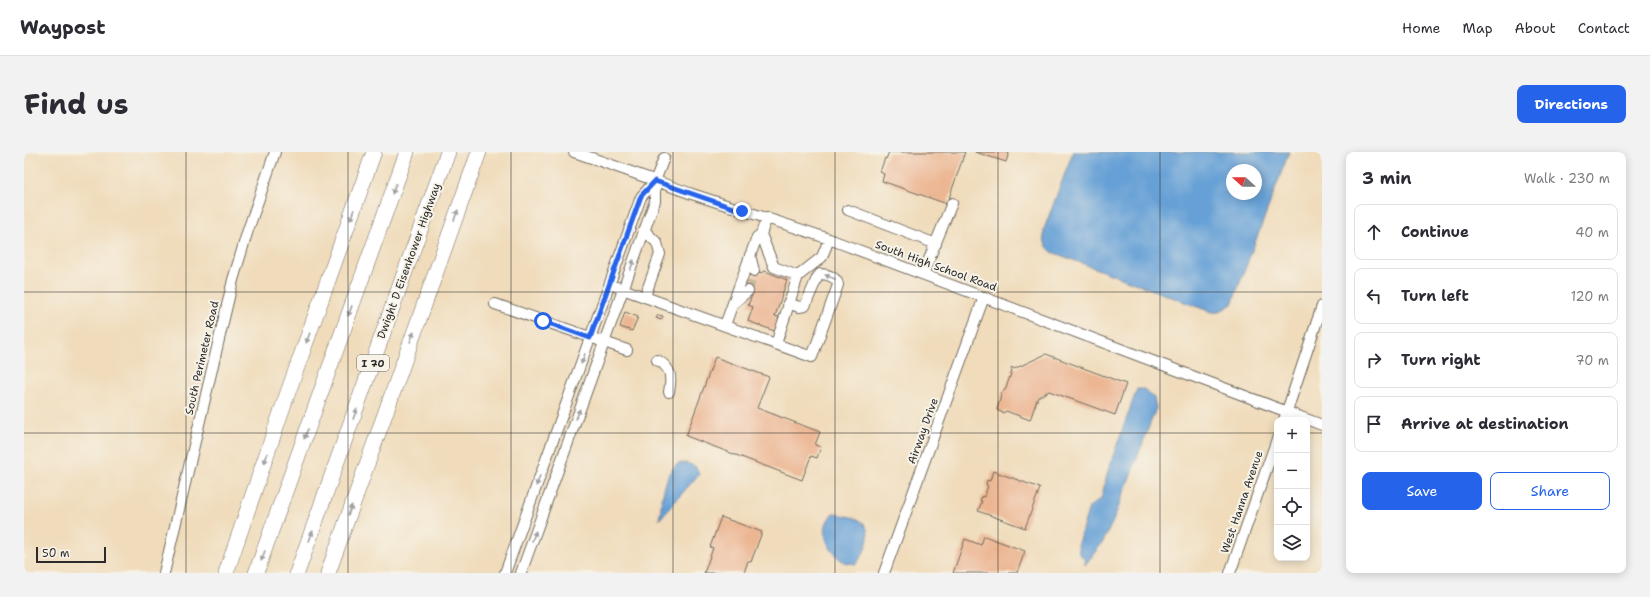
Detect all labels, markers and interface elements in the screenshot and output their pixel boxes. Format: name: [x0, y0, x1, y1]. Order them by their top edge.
text: Waypost: [20, 15, 105, 40]
text: Home: [1402, 19, 1441, 37]
text: Map: [1463, 19, 1493, 37]
text: About: [1515, 19, 1556, 37]
text: Contact: [1578, 19, 1630, 37]
text: Find us: [24, 85, 129, 123]
button: Directions: [1517, 85, 1626, 123]
north arrow: [1226, 164, 1262, 200]
text: 3 min: [1362, 167, 1412, 189]
text: Walk · 230 m: [1524, 170, 1610, 187]
street label: Dwight D Eisenhower Highway: [374, 181, 444, 341]
one-way arrow: [391, 183, 397, 195]
route end: [733, 202, 751, 220]
one-way arrow: [348, 209, 354, 221]
one-way arrow: [454, 209, 460, 221]
icon: ahead: [1363, 221, 1385, 243]
text: Continue: [1401, 222, 1469, 242]
text: 40 m: [1575, 224, 1609, 241]
street label: South High School Road: [873, 237, 999, 295]
one-way arrow: [629, 259, 635, 271]
one-way arrow: [823, 273, 835, 279]
icon: left: [1363, 285, 1385, 307]
text: Turn left: [1401, 286, 1469, 306]
text: 120 m: [1571, 288, 1609, 305]
street label: South Perimeter Road: [182, 300, 222, 416]
one-way arrow: [347, 306, 353, 318]
route start: [534, 312, 552, 330]
one-way arrow: [409, 331, 415, 343]
one-way arrow: [305, 332, 311, 344]
icon: right: [1363, 349, 1385, 371]
text: Turn right: [1401, 350, 1481, 370]
text: 70 m: [1575, 352, 1609, 369]
one-way arrow: [579, 353, 585, 365]
road number: I 70: [357, 355, 389, 371]
street label: Airway Drive: [904, 396, 942, 466]
one-way arrow: [576, 407, 582, 419]
one-way arrow: [352, 408, 358, 420]
icon: arrive: [1363, 413, 1385, 435]
text: Arrive at destination: [1401, 414, 1569, 434]
map controls: [1274, 417, 1310, 561]
button: +: [1274, 417, 1310, 453]
one-way arrow: [303, 428, 309, 440]
street label: West Hanna Avenue: [1217, 449, 1267, 555]
one-way arrow: [262, 453, 268, 465]
button: −: [1274, 453, 1310, 489]
button: Save: [1362, 472, 1482, 510]
button: Share: [1490, 472, 1610, 510]
one-way arrow: [535, 475, 541, 487]
button: locate: [1274, 489, 1310, 525]
one-way arrow: [347, 503, 353, 515]
button: layers: [1274, 525, 1310, 561]
one-way arrow: [308, 530, 314, 542]
one-way arrow: [532, 530, 538, 542]
scale bar: [36, 545, 106, 564]
text: 50 m: [42, 546, 70, 561]
one-way arrow: [259, 550, 265, 562]

